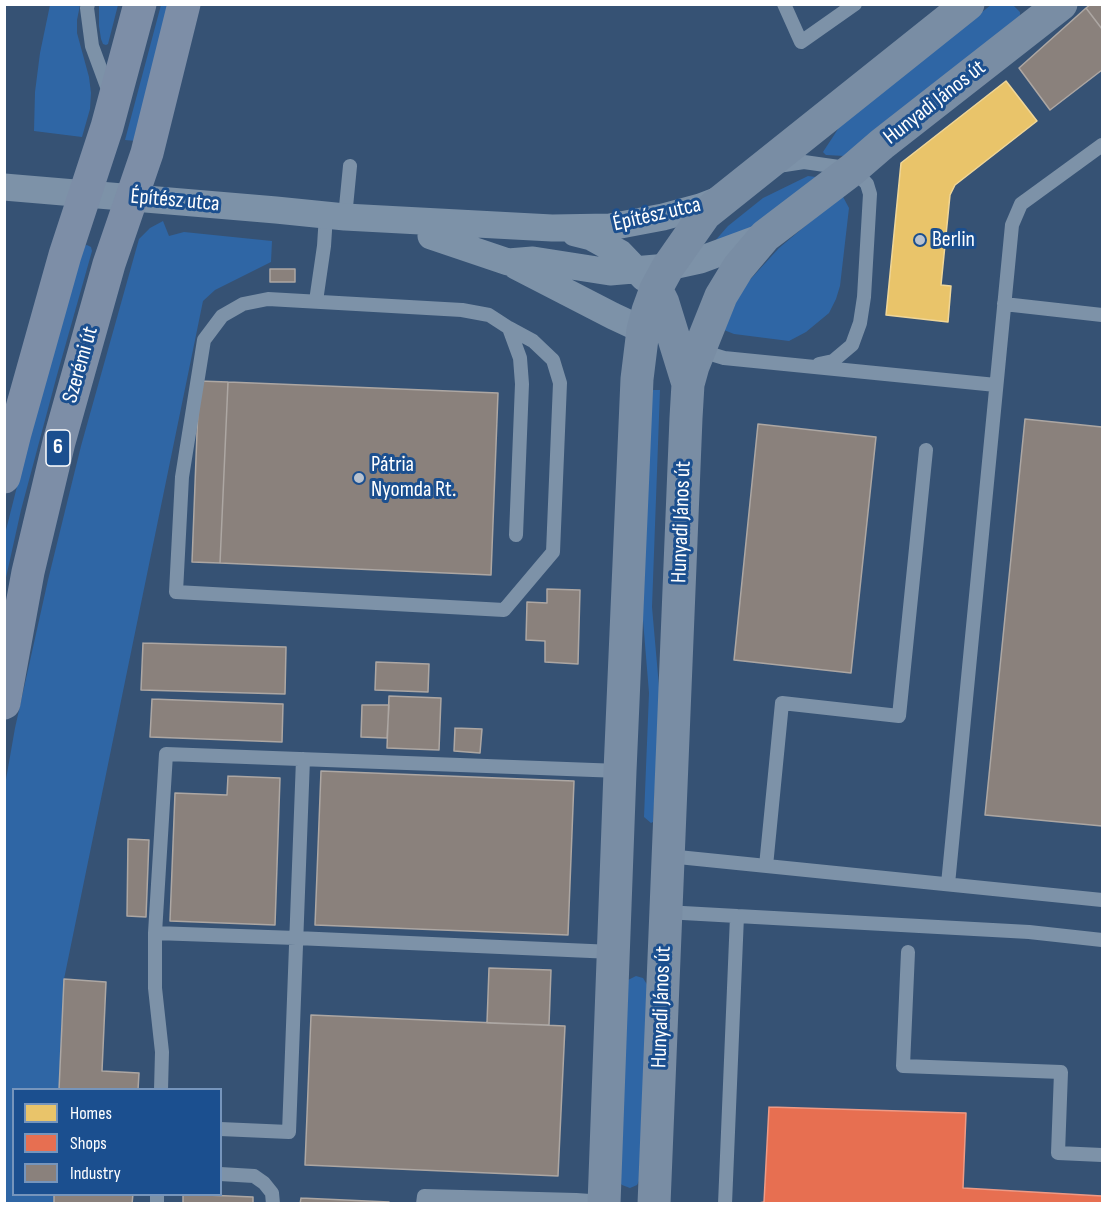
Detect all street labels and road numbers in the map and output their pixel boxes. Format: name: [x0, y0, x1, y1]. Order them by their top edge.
street label: Hunyadi János út: [879, 55, 991, 151]
street label: Építész utca: [129, 184, 221, 218]
street label: Építész utca: [610, 192, 704, 238]
street label: Szerémi út: [58, 324, 104, 406]
road number: 6: [46, 430, 70, 466]
street label: Hunyadi János út: [667, 461, 697, 583]
street label: Hunyadi János út: [647, 946, 677, 1068]

